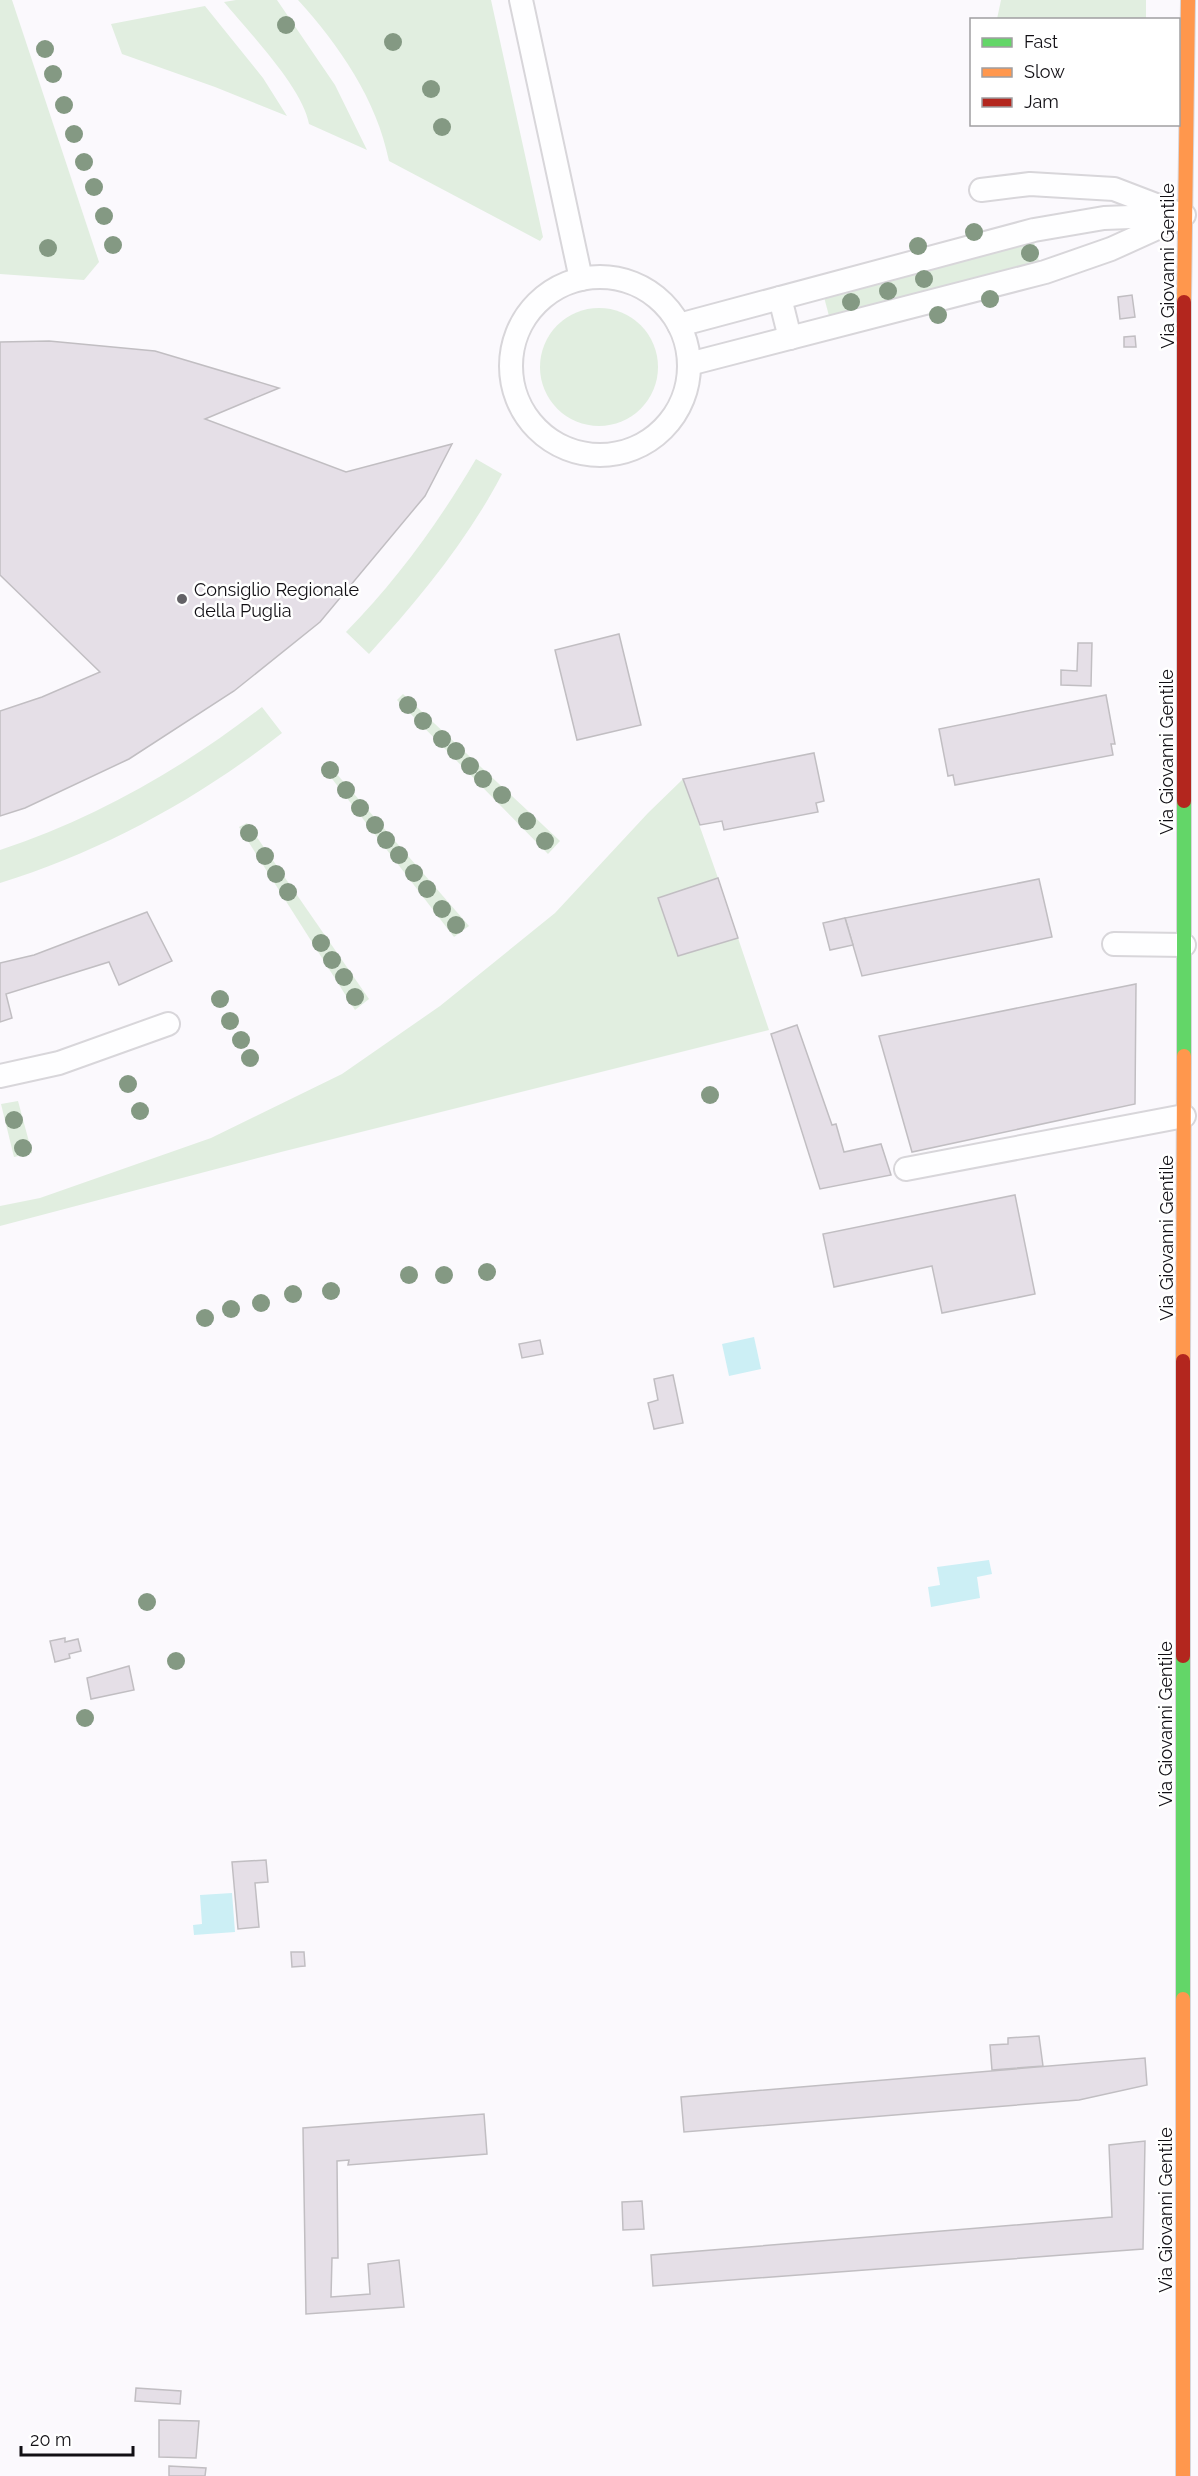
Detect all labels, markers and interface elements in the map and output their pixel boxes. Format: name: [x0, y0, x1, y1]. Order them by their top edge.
legend: [970, 18, 1180, 126]
text: Fast: [1024, 31, 1058, 52]
text: Slow: [1024, 61, 1065, 82]
text: Jam: [1024, 91, 1059, 112]
street label: Via Giovanni Gentile: [1157, 183, 1178, 349]
place label: Consiglio Regionale della Puglia: [194, 579, 359, 621]
marker: Consiglio Regionale della Puglia: [175, 592, 189, 606]
street label: Via Giovanni Gentile: [1156, 669, 1177, 835]
street label: Via Giovanni Gentile: [1156, 1155, 1177, 1321]
street label: Via Giovanni Gentile: [1155, 1641, 1176, 1807]
street label: Via Giovanni Gentile: [1155, 2127, 1176, 2293]
scale bar: [21, 2419, 134, 2457]
text: 20 m: [30, 2429, 72, 2450]

